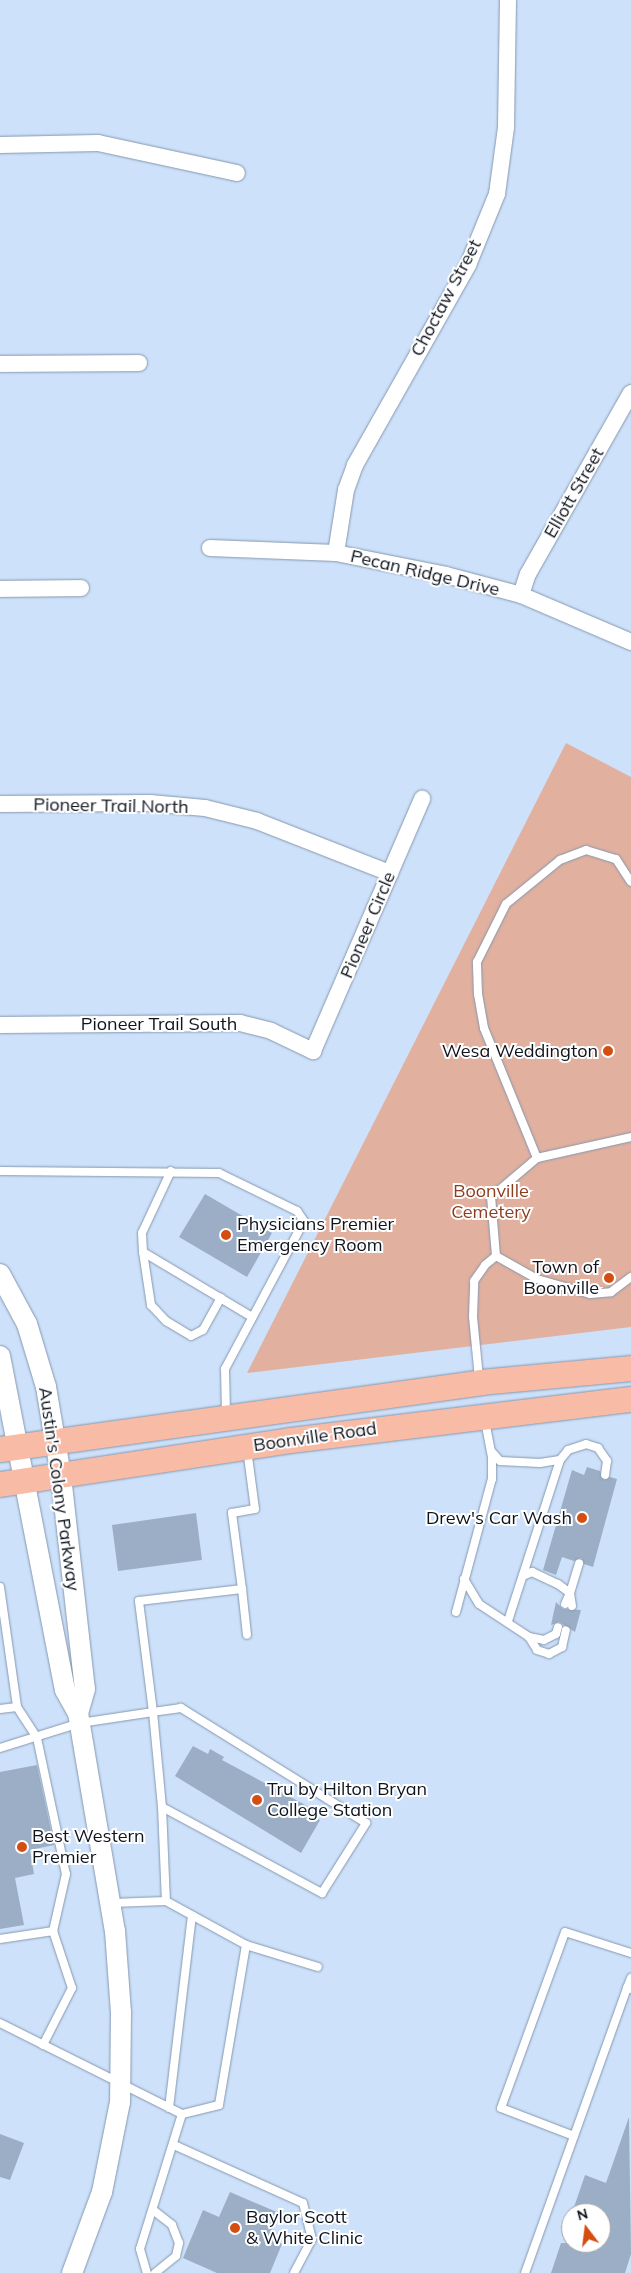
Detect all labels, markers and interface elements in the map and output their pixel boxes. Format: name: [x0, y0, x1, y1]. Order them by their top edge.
street label: Choctaw Street: [406, 236, 486, 360]
street label: Elliott Street: [540, 444, 608, 542]
street label: Pecan Ridge Drive: [348, 545, 502, 601]
street label: Pioneer Trail North: [33, 794, 189, 818]
street label: Pioneer Circle: [336, 868, 400, 982]
street label: Pioneer Trail South: [81, 1013, 237, 1035]
place label: Wesa Weddington: [442, 1040, 598, 1062]
marker: Wesa Weddington: [602, 1045, 614, 1057]
park label: Boonville Cemetery: [451, 1181, 531, 1224]
place label: Physicians Premier Emergency Room: [237, 1214, 394, 1256]
marker: Physicians Premier Emergency Room: [219, 1228, 233, 1242]
place label: Town of Boonville: [524, 1257, 599, 1300]
marker: Town of Boonville: [603, 1272, 615, 1284]
street label: Austin's Colony Parkway: [34, 1386, 84, 1592]
street label: Boonville Road: [252, 1418, 378, 1456]
place label: Drew's Car Wash: [426, 1507, 572, 1529]
marker: Drew's Car Wash: [576, 1512, 588, 1524]
place label: Tru by Hilton Bryan College Station: [267, 1779, 427, 1822]
marker: Tru by Hilton Bryan College Station: [251, 1794, 263, 1806]
place label: Best Western Premier: [32, 1826, 145, 1868]
marker: Best Western Premier: [16, 1841, 28, 1853]
north arrow: [561, 2203, 611, 2253]
text: N: [575, 2204, 590, 2225]
place label: Baylor Scott & White Clinic: [246, 2207, 363, 2250]
marker: Baylor Scott & White Clinic: [228, 2221, 242, 2235]

